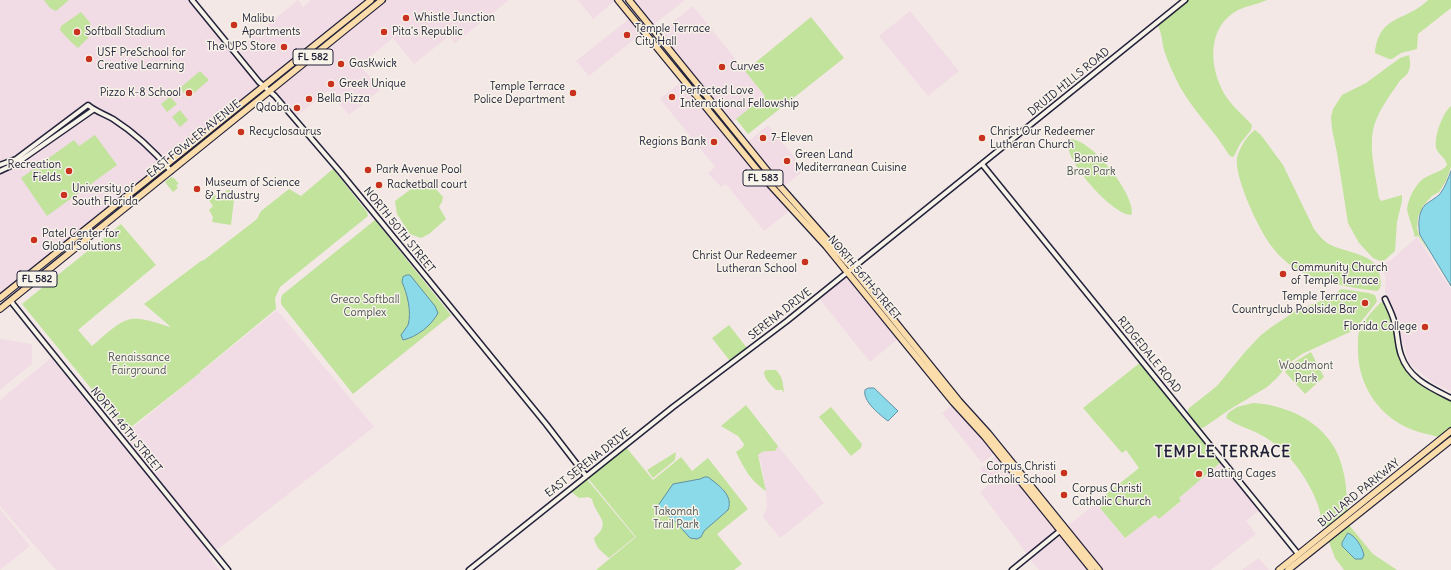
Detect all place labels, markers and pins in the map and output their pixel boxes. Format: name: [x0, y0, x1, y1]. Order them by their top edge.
place label: Whistle Junction: [414, 11, 495, 25]
place label: Malibu Apartments: [242, 12, 300, 38]
marker: Whistle Junction: [401, 13, 411, 23]
marker: Malibu Apartments: [229, 20, 239, 30]
place label: Temple Terrace City Hall: [635, 22, 710, 48]
place label: Softball Stadium: [85, 25, 165, 39]
place label: Pita's Republic: [392, 25, 463, 39]
marker: Softball Stadium: [72, 27, 82, 37]
marker: Pita's Republic: [379, 27, 389, 37]
marker: Temple Terrace City Hall: [622, 30, 632, 40]
place label: The UPS Store: [207, 40, 276, 54]
marker: The UPS Store: [279, 42, 289, 52]
place label: USF PreSchool for Creative Learning: [97, 46, 186, 72]
marker: USF PreSchool for Creative Learning: [84, 54, 94, 64]
place label: GasKwick: [349, 57, 397, 71]
marker: GasKwick: [336, 59, 346, 69]
place label: Curves: [730, 60, 764, 74]
marker: Curves: [717, 62, 727, 72]
place label: Greek Unique: [339, 77, 406, 91]
marker: Greek Unique: [326, 79, 336, 89]
place label: Temple Terrace Police Department: [474, 80, 565, 106]
place label: Perfected Love International Fellowship: [680, 84, 799, 110]
place label: Pizzo K-8 School: [100, 86, 181, 100]
marker: Pizzo K-8 School: [184, 88, 194, 98]
marker: Temple Terrace Police Department: [568, 88, 578, 98]
place label: Bella Pizza: [317, 92, 370, 106]
marker: Perfected Love International Fellowship: [667, 92, 677, 102]
marker: Bella Pizza: [304, 94, 314, 104]
place label: Qdoba: [256, 101, 289, 115]
marker: Qdoba: [292, 103, 302, 113]
place label: Recyclosaurus: [249, 125, 321, 139]
place label: Christ Our Redeemer Lutheran Church: [990, 125, 1095, 151]
marker: Recyclosaurus: [236, 127, 246, 137]
place label: 7-Eleven: [771, 131, 813, 145]
marker: 7-Eleven: [758, 133, 768, 143]
marker: Christ Our Redeemer Lutheran Church: [977, 133, 987, 143]
place label: Regions Bank: [639, 135, 706, 149]
marker: Regions Bank: [709, 137, 719, 147]
place label: Green Land Mediterranean Cuisine: [795, 148, 907, 174]
marker: Green Land Mediterranean Cuisine: [782, 156, 792, 166]
place label: Recreation Fields: [8, 158, 61, 184]
place label: Park Avenue Pool: [376, 163, 462, 177]
marker: Park Avenue Pool: [363, 165, 373, 175]
marker: Recreation Fields: [64, 166, 74, 176]
place label: Museum of Science & Industry: [205, 176, 300, 202]
place label: Racketball court: [387, 178, 467, 192]
marker: Racketball court: [374, 180, 384, 190]
place label: University of South Florida: [72, 182, 138, 208]
marker: Museum of Science & Industry: [192, 184, 202, 194]
marker: University of South Florida: [59, 190, 69, 200]
place label: Patel Center for Global Solutions: [42, 227, 121, 253]
marker: Patel Center for Global Solutions: [29, 235, 39, 245]
place label: Christ Our Redeemer Lutheran School: [692, 249, 797, 275]
marker: Christ Our Redeemer Lutheran School: [800, 257, 810, 267]
place label: Community Church of Temple Terrace: [1291, 261, 1388, 287]
marker: Community Church of Temple Terrace: [1278, 269, 1288, 279]
place label: Temple Terrace Countryclub Poolside Bar: [1232, 290, 1357, 316]
marker: Temple Terrace Countryclub Poolside Bar: [1360, 298, 1370, 308]
place label: Florida College: [1344, 320, 1417, 334]
marker: Florida College: [1420, 322, 1430, 332]
place label: Corpus Christi Catholic School: [980, 460, 1056, 486]
place label: Batting Cages: [1207, 467, 1276, 481]
marker: Corpus Christi Catholic School: [1059, 468, 1069, 478]
marker: Batting Cages: [1194, 469, 1204, 479]
place label: Corpus Christi Catholic Church: [1072, 482, 1151, 508]
marker: Corpus Christi Catholic Church: [1059, 490, 1069, 500]

